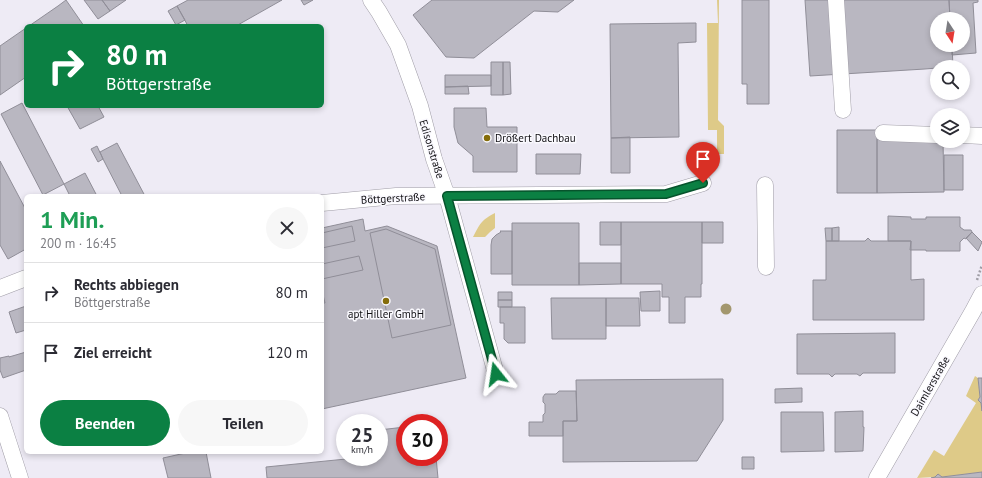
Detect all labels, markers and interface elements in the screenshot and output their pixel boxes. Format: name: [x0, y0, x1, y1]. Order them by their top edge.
north arrow: [930, 12, 970, 52]
map controls: [930, 12, 970, 148]
text: 80 m: [106, 36, 167, 73]
icon: right: [40, 40, 92, 92]
button: search: [930, 60, 970, 100]
text: Böttgerstraße: [106, 72, 212, 95]
button: layers: [930, 108, 970, 148]
street label: Edisonstraße: [416, 118, 448, 181]
place label: Drößert Dachbau: [495, 131, 576, 145]
marker: Drößert Dachbau: [482, 133, 492, 143]
pin: [686, 142, 720, 183]
icon: arrive: [692, 148, 714, 170]
street label: Böttgerstraße: [360, 189, 426, 207]
text: 1 Min.: [40, 204, 104, 235]
button: close: [266, 207, 308, 249]
text: 200 m · 16:45: [40, 235, 117, 252]
text: Rechts abbiegen: [74, 275, 179, 294]
icon: right: [40, 282, 62, 304]
text: 80 m: [275, 283, 308, 302]
text: Böttgerstraße: [74, 294, 150, 311]
marker: apt Hiller GmbH: [381, 296, 391, 306]
place label: apt Hiller GmbH: [348, 307, 424, 321]
icon: arrive: [40, 342, 62, 364]
text: Ziel erreicht: [74, 343, 152, 362]
text: 120 m: [267, 343, 308, 362]
position arrow: [475, 353, 517, 395]
street label: Daimlerstraße: [907, 353, 953, 418]
button: Beenden: [40, 400, 170, 446]
button: Teilen: [178, 400, 308, 446]
speed limit sign: 30: [396, 414, 448, 466]
text: 25: [351, 422, 373, 448]
text: km/h: [351, 443, 373, 456]

